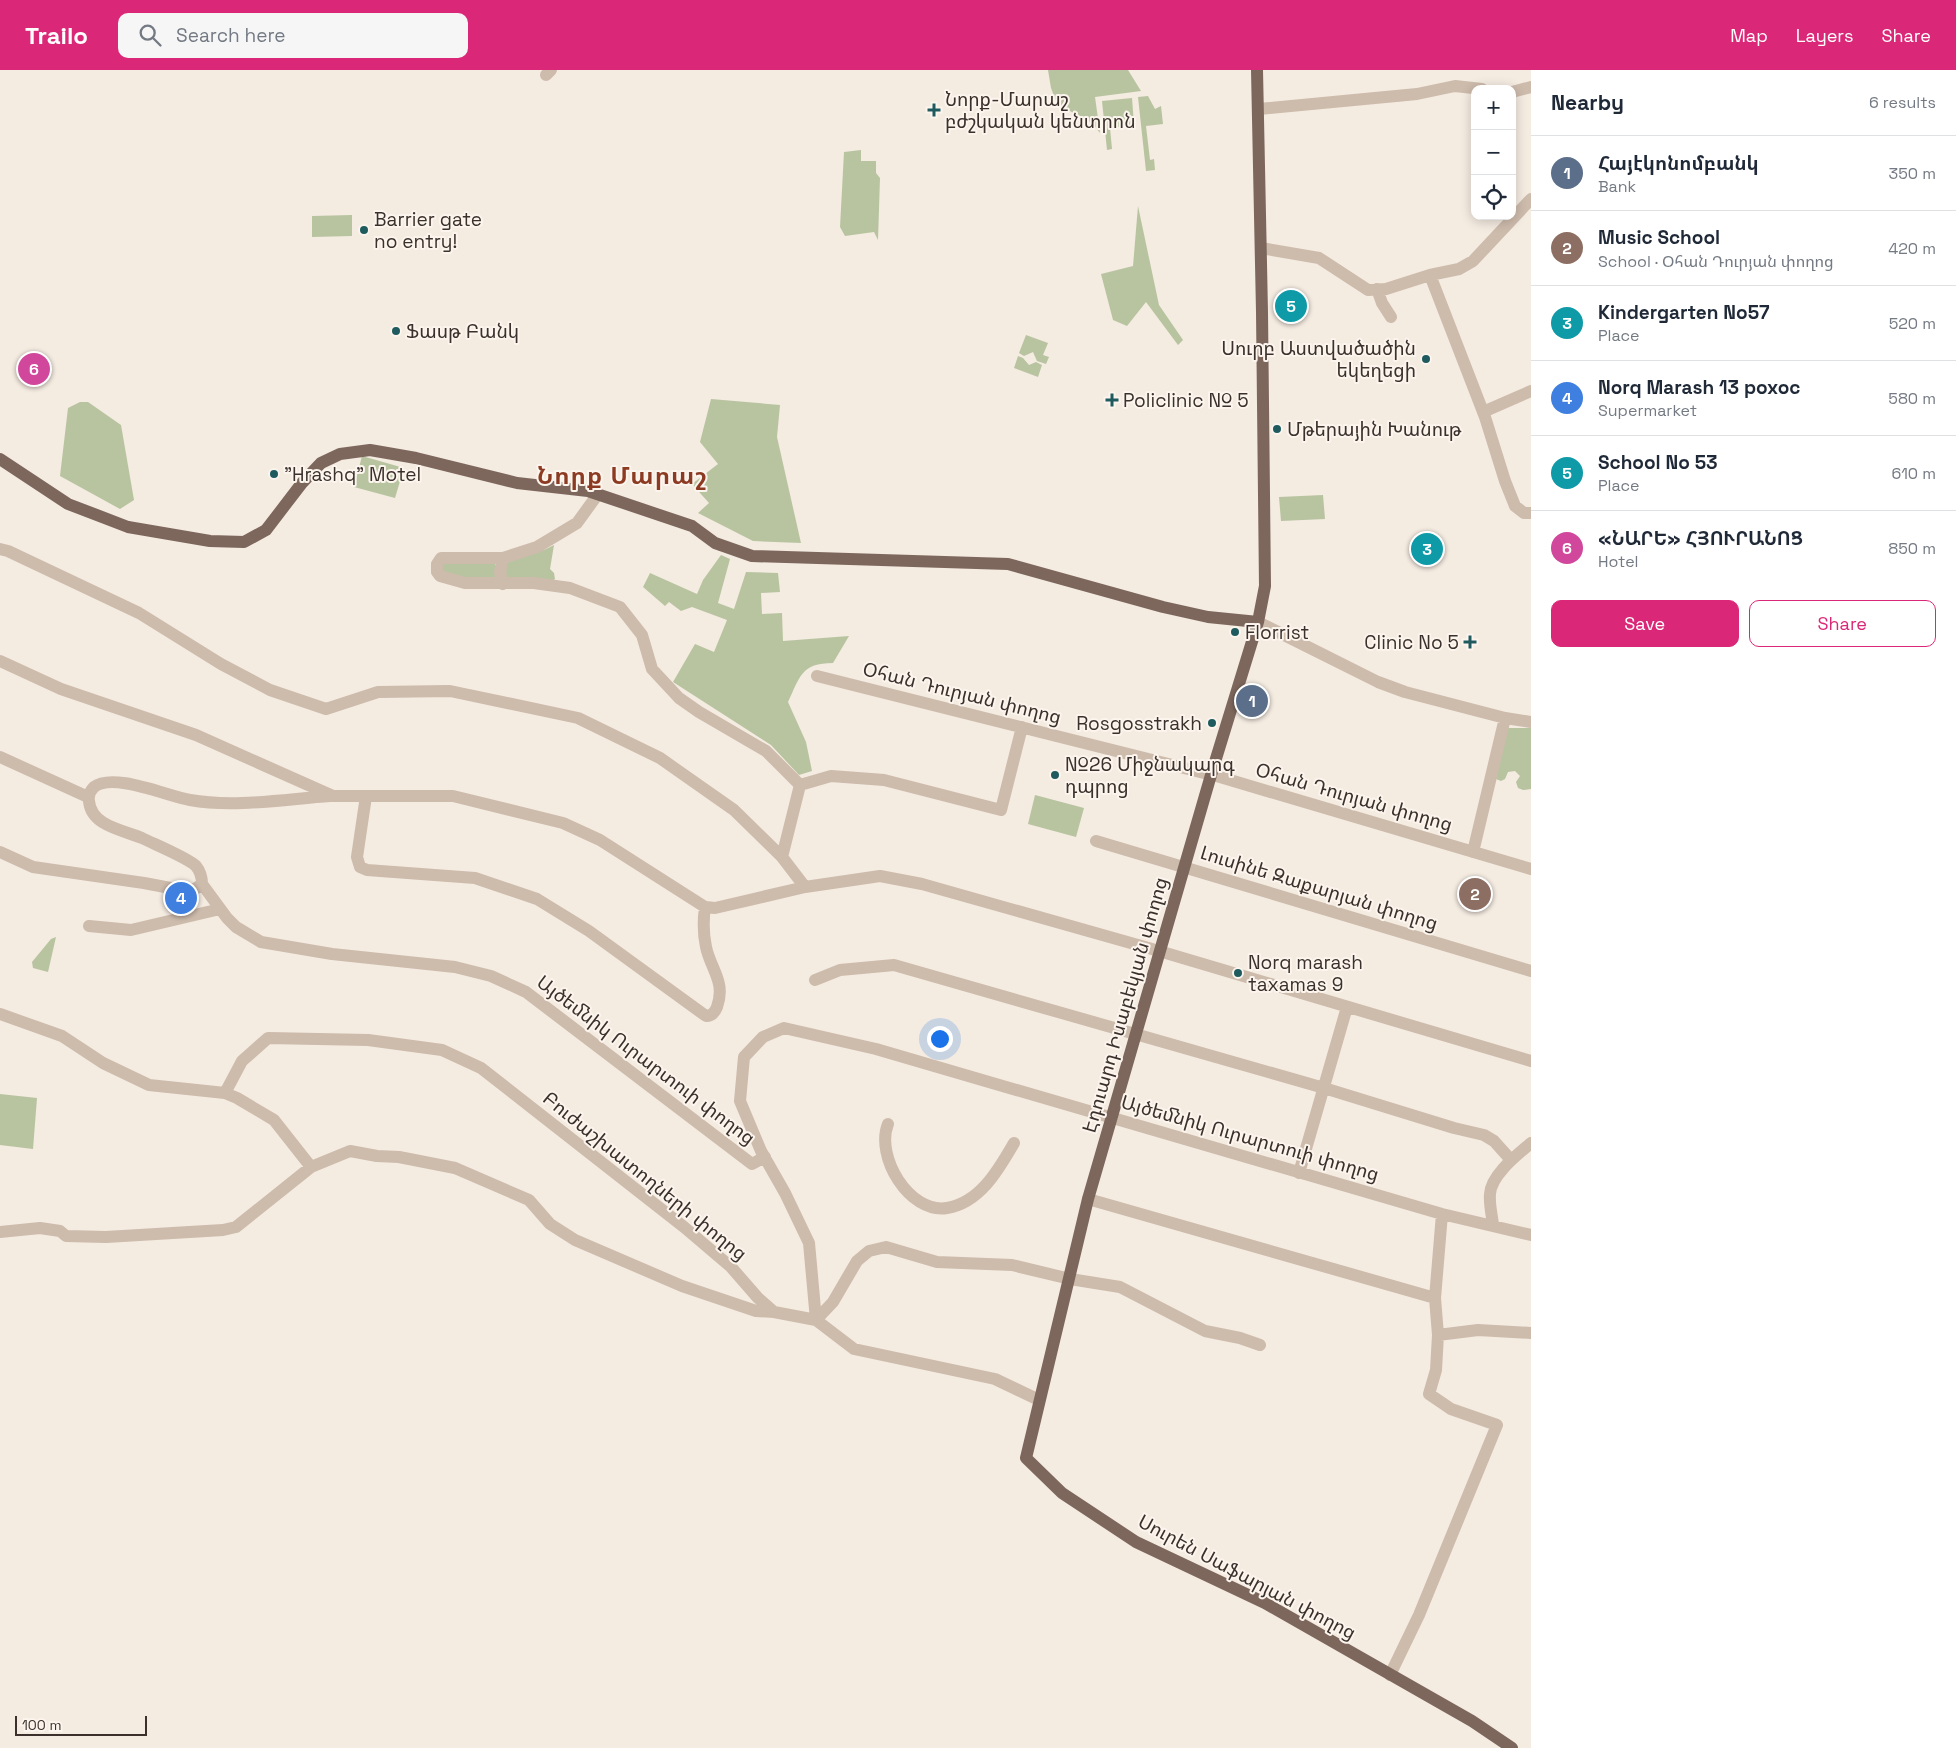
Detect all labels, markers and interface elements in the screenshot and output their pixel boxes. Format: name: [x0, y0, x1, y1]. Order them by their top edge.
search box: [118, 13, 468, 58]
text: Trailo: [25, 20, 88, 51]
icon: search: [136, 21, 164, 49]
text: Search here: [176, 23, 286, 48]
text: Map: [1730, 24, 1768, 47]
text: Layers: [1796, 24, 1853, 47]
text: Share: [1881, 24, 1931, 47]
map controls: [1471, 85, 1516, 220]
button: +: [1471, 85, 1516, 130]
place label: Նորք-Մարաշ բժշկական կենտրոն: [945, 87, 1136, 134]
text: Nearby: [1551, 89, 1624, 116]
text: 6 results: [1869, 92, 1936, 113]
marker: Նորք-Մարաշ բժշկական կենտրոն: [927, 103, 941, 117]
button: −: [1471, 130, 1516, 175]
text: Հայէկոնոմբանկ: [1598, 151, 1759, 176]
text: 1: [1563, 163, 1571, 184]
text: 350 m: [1889, 163, 1936, 184]
button: locate: [1471, 175, 1516, 220]
text: Bank: [1598, 176, 1636, 197]
place label: Barrier gate no entry!: [374, 207, 482, 254]
marker: Barrier gate no entry!: [358, 224, 370, 236]
text: Music School: [1598, 225, 1720, 250]
text: 2: [1562, 238, 1572, 259]
text: 420 m: [1888, 238, 1936, 259]
text: School · Օհան Դուրյան փողոց: [1598, 251, 1834, 272]
pin: 5: [1275, 287, 1307, 325]
text: Kindergarten No57: [1598, 300, 1769, 325]
text: 3: [1562, 313, 1572, 334]
text: 520 m: [1889, 313, 1936, 334]
place label: Ֆասթ Բանկ: [406, 319, 519, 344]
marker: Ֆասթ Բանկ: [390, 325, 402, 337]
text: Place: [1598, 325, 1640, 346]
place label: Սուրբ Աստվածածին եկեղեցի: [1221, 336, 1416, 383]
pin: 6: [18, 350, 50, 388]
marker: Սուրբ Աստվածածին եկեղեցի: [1420, 353, 1432, 365]
text: Norq Marash 13 poxoc: [1598, 375, 1800, 400]
place label: Policlinic № 5: [1123, 388, 1249, 413]
text: 4: [1562, 388, 1572, 409]
text: 580 m: [1888, 388, 1936, 409]
marker: Policlinic № 5: [1105, 393, 1119, 407]
text: Supermarket: [1598, 400, 1697, 421]
place label: Մթերային Խանութ: [1287, 417, 1462, 442]
marker: Մթերային Խանութ: [1271, 423, 1283, 435]
text: School No 53: [1598, 450, 1718, 475]
district label: Նորք Մարաշ: [537, 460, 707, 491]
place label: "Hrashq" Motel: [284, 462, 421, 487]
text: 5: [1562, 463, 1572, 484]
text: 610 m: [1891, 463, 1936, 484]
marker: "Hrashq" Motel: [268, 468, 280, 480]
text: Place: [1598, 475, 1640, 496]
text: «ՆԱՐԵ» ՀՅՈՒՐԱՆՈՑ: [1598, 526, 1803, 551]
pin: 3: [1411, 530, 1443, 568]
text: 6: [1562, 538, 1572, 559]
text: 850 m: [1888, 538, 1936, 559]
text: Hotel: [1598, 551, 1639, 572]
button: Save: [1551, 600, 1739, 647]
button: Share: [1749, 600, 1936, 647]
place label: Florrist: [1245, 620, 1309, 645]
marker: Florrist: [1229, 626, 1241, 638]
place label: Clinic No 5: [1364, 630, 1459, 655]
marker: Clinic No 5: [1463, 635, 1477, 649]
street label: Օհան Դուրյան փողոց: [860, 656, 1064, 730]
pin: 1: [1236, 682, 1268, 720]
place label: Rosgosstrakh: [1076, 711, 1202, 736]
marker: Rosgosstrakh: [1206, 717, 1218, 729]
place label: №26 Միջնակարգ դպրոց: [1065, 752, 1235, 799]
street label: Օհան Դուրյան փողոց: [1253, 757, 1455, 837]
marker: №26 Միջնակարգ դպրոց: [1049, 769, 1061, 781]
street label: Լուսինե Զաքարյան փողոց: [1197, 840, 1441, 936]
street label: Էդուարդ Իսաբեկյան փողոց: [1076, 874, 1174, 1136]
pin: 2: [1459, 875, 1491, 913]
pin: 4: [165, 879, 197, 917]
place label: Norq marash taxamas 9: [1248, 950, 1363, 997]
marker: Norq marash taxamas 9: [1232, 967, 1244, 979]
street label: Այծեմնիկ Ուրարտուի փողոց: [532, 970, 760, 1150]
your location: [927, 1026, 953, 1052]
street label: Բուժաշխատողների փողոց: [538, 1086, 752, 1266]
street label: Այծեմնիկ Ուրարտուի փողոց: [1118, 1089, 1382, 1187]
street label: Սուրեն Սաֆարյան փողոց: [1134, 1509, 1360, 1645]
scale bar: [15, 1713, 148, 1736]
text: 100 m: [22, 1716, 61, 1734]

